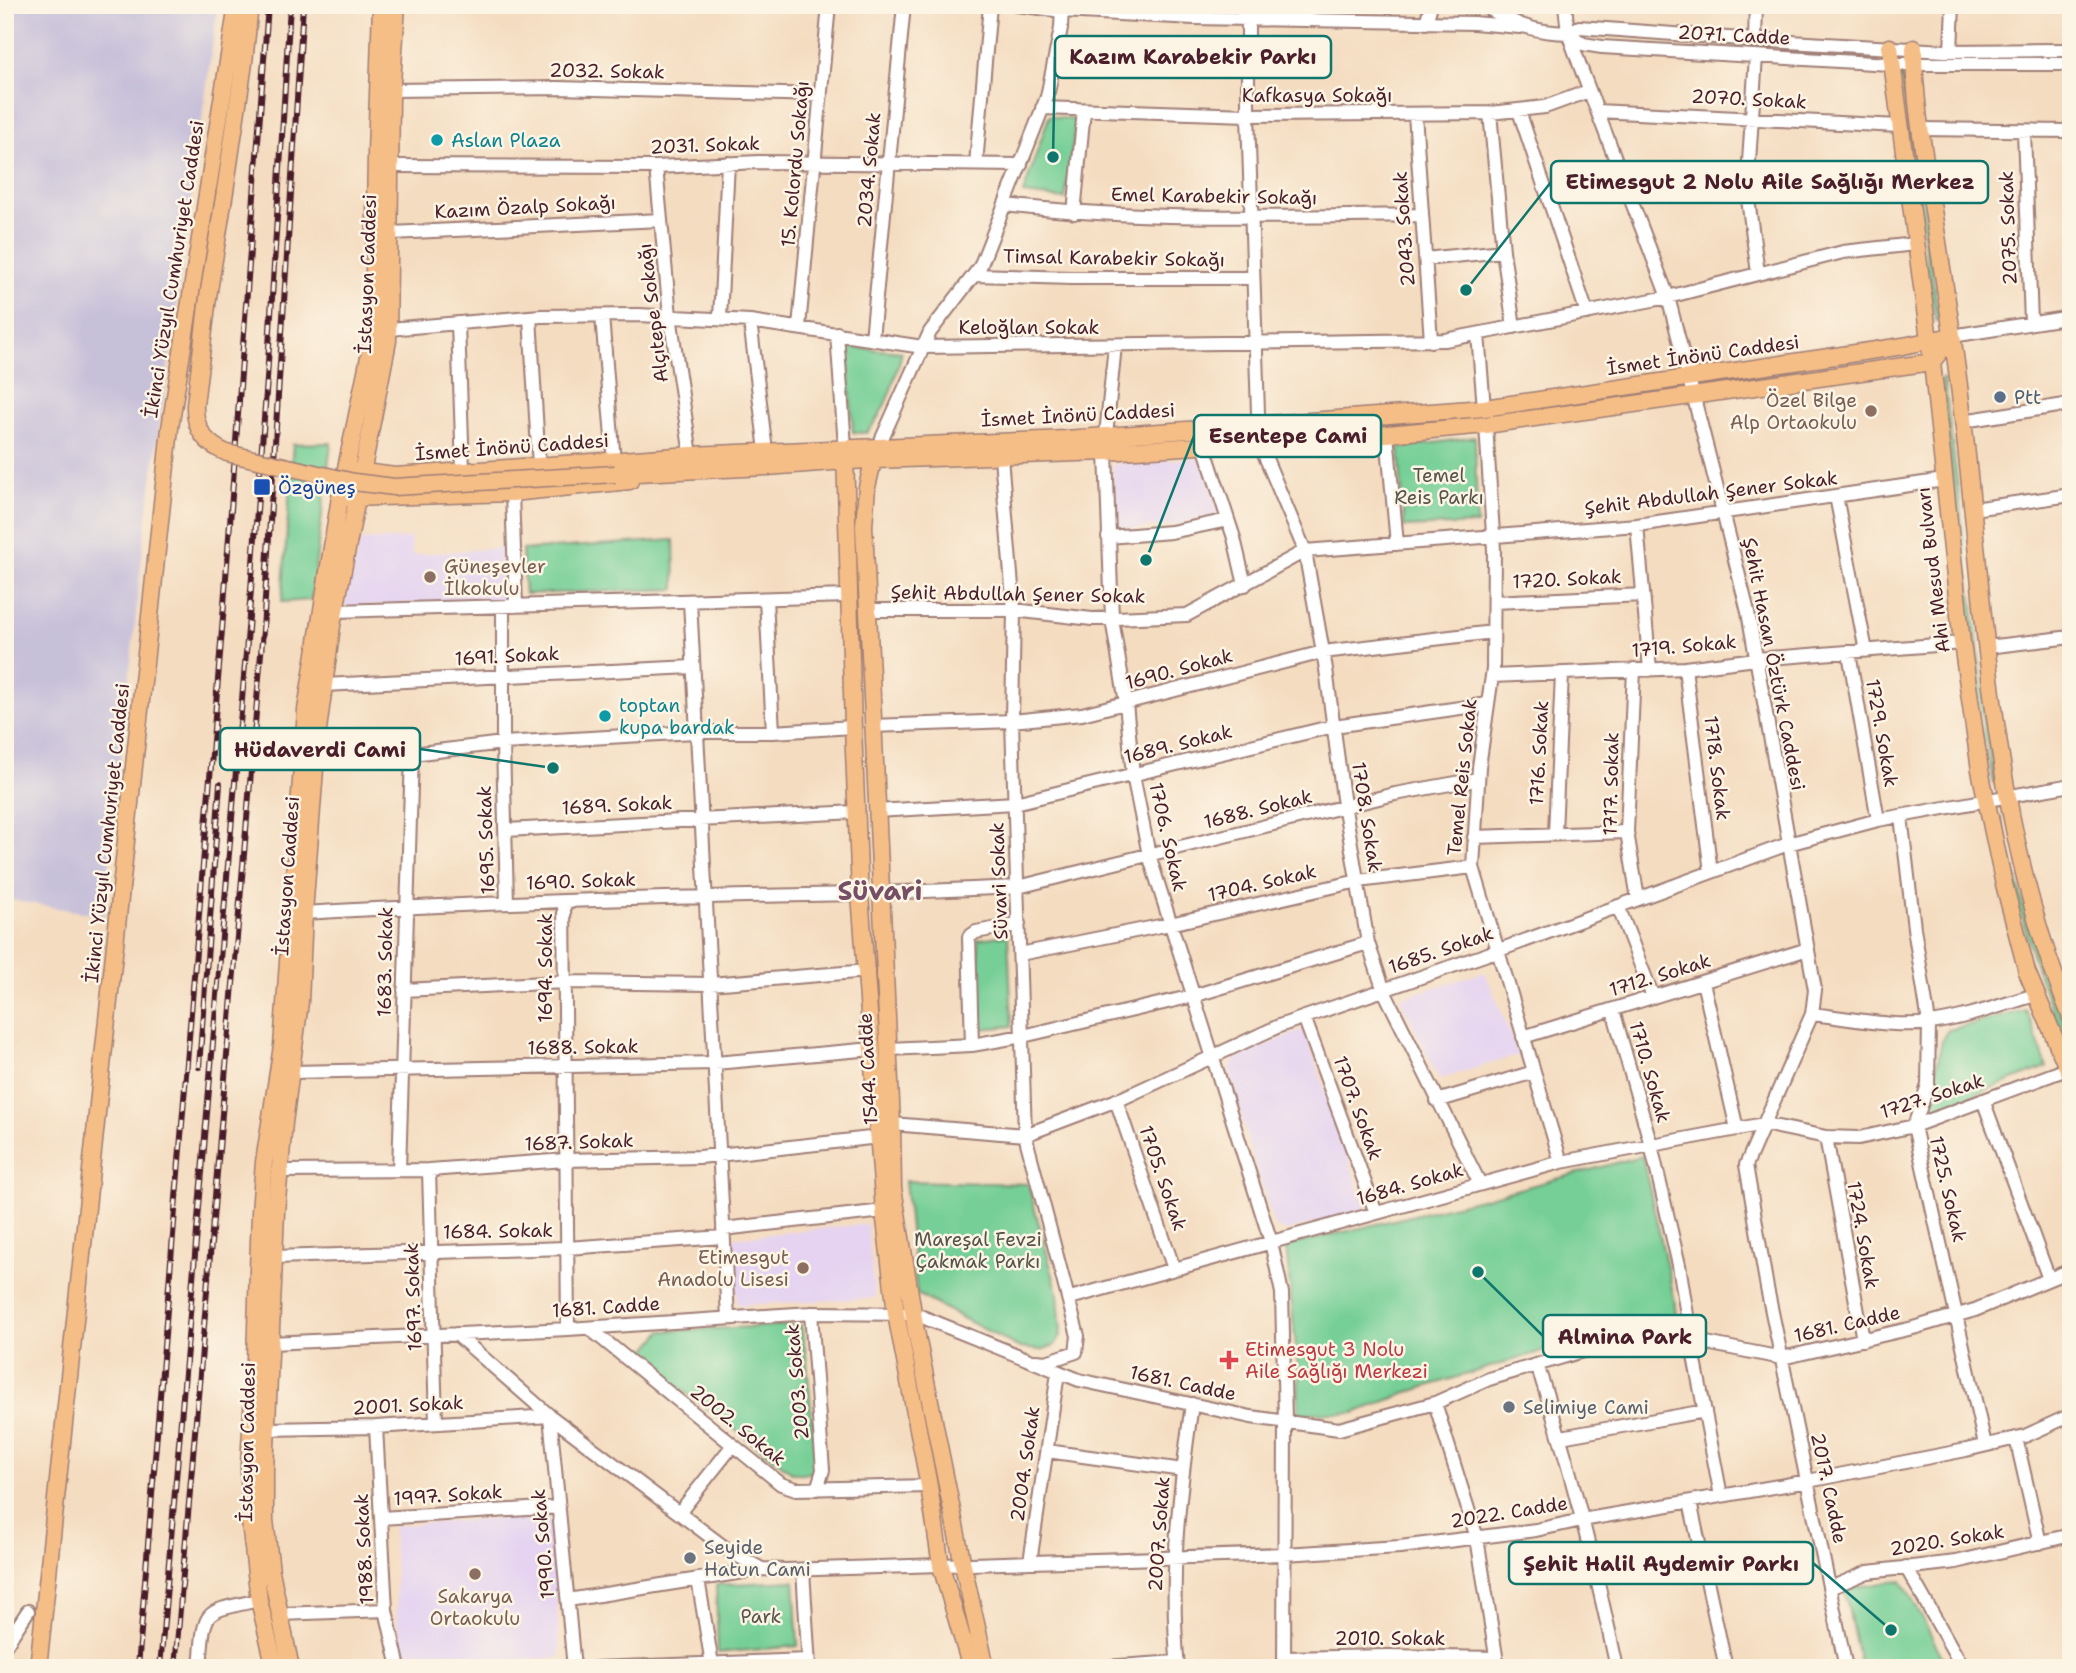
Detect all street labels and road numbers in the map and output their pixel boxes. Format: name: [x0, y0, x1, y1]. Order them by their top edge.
street label: 2071. Cadde: [1677, 20, 1791, 50]
street label: 2032. Sokak: [549, 57, 665, 85]
street label: 15. Kolordu Sokağı: [775, 80, 815, 248]
street label: Kafkasya Sokağı: [1242, 83, 1392, 108]
street label: 2070. Sokak: [1691, 83, 1808, 115]
street label: 2034. Sokak: [852, 111, 886, 229]
street label: İkinci Yüzyıl Cumhuriyet Caddesi: [138, 118, 210, 420]
street label: 2031. Sokak: [650, 131, 761, 159]
street label: 2043. Sokak: [1387, 170, 1421, 288]
street label: 2075. Sokak: [1994, 170, 2022, 286]
street label: Emel Karabekir Sokağı: [1111, 182, 1317, 210]
street label: Kazım Özalp Sokağı: [434, 190, 616, 224]
street label: İstasyon Caddesi: [352, 194, 382, 354]
street label: Alçıtepe Sokağı: [632, 242, 674, 384]
street label: Timsal Karabekir Sokağı: [1003, 244, 1225, 272]
street label: Keloğlan Sokak: [959, 315, 1100, 340]
street label: İsmet İnönü Caddesi: [1605, 329, 1801, 381]
street label: İsmet İnönü Caddesi: [980, 397, 1176, 433]
street label: İsmet İnönü Caddesi: [414, 428, 610, 466]
street label: Şehit Abdullah Şener Sokak: [1583, 465, 1839, 521]
street label: Ahi Mesud Bulvarı: [1910, 486, 1956, 654]
street label: Şehit Hasan Öztürk Caddesi: [1737, 535, 1811, 793]
street label: 1720. Sokak: [1512, 564, 1622, 594]
street label: Şehit Abdullah Şener Sokak: [890, 579, 1146, 609]
street label: 1719. Sokak: [1631, 629, 1738, 663]
street label: 1691. Sokak: [454, 641, 560, 671]
street label: 1690. Sokak: [1123, 643, 1236, 695]
street label: 1729. Sokak: [1860, 677, 1904, 789]
street label: İkinci Yüzyıl Cumhuriyet Caddesi: [79, 682, 135, 984]
street label: Temel Reis Sokak: [1441, 697, 1483, 857]
street label: 1716. Sokak: [1524, 700, 1554, 806]
street label: 1718. Sokak: [1698, 714, 1736, 822]
street label: 1689. Sokak: [1121, 718, 1235, 770]
street label: 1717. Sokak: [1598, 732, 1624, 836]
street label: 1708. Sokak: [1346, 760, 1388, 874]
street label: 1706. Sokak: [1143, 780, 1193, 894]
street label: 1688. Sokak: [1201, 783, 1315, 835]
street label: 1695. Sokak: [472, 785, 500, 895]
street label: 1689. Sokak: [561, 790, 673, 820]
street label: İstasyon Caddesi: [269, 795, 305, 957]
street label: Süvari Sokak: [984, 822, 1014, 940]
street label: 1704. Sokak: [1205, 858, 1319, 908]
street label: 1690. Sokak: [526, 867, 637, 895]
street label: 1683. Sokak: [372, 906, 398, 1017]
street label: 1694. Sokak: [533, 913, 558, 1023]
street label: 1685. Sokak: [1385, 920, 1497, 980]
street label: 1712. Sokak: [1606, 948, 1714, 1002]
street label: 1544. Cadde: [853, 1012, 883, 1126]
street label: 1710. Sokak: [1624, 1018, 1676, 1126]
street label: 1688. Sokak: [527, 1034, 639, 1060]
street label: 1707. Sokak: [1328, 1052, 1388, 1164]
street label: 1727. Sokak: [1877, 1067, 1987, 1125]
street label: 1705. Sokak: [1133, 1122, 1193, 1234]
street label: 1687. Sokak: [524, 1128, 634, 1156]
street label: 1725. Sokak: [1924, 1133, 1972, 1245]
street label: 1684. Sokak: [1354, 1157, 1467, 1211]
street label: 1724. Sokak: [1841, 1179, 1885, 1291]
street label: 1684. Sokak: [443, 1218, 553, 1244]
street label: 1697. Sokak: [399, 1242, 427, 1352]
street label: 1681. Cadde: [551, 1291, 661, 1323]
street label: 1681. Cadde: [1792, 1300, 1902, 1348]
street label: 2003. Sokak: [779, 1323, 815, 1441]
street label: 1681. Cadde: [1128, 1360, 1238, 1406]
street label: İstasyon Caddesi: [233, 1362, 261, 1522]
street label: 2002. Sokak: [685, 1379, 791, 1471]
street label: 2001. Sokak: [352, 1390, 464, 1420]
street label: 2004. Sokak: [1005, 1404, 1045, 1523]
street label: 2017. Cadde: [1805, 1430, 1853, 1546]
street label: 2007. Sokak: [1143, 1475, 1175, 1592]
street label: 1997. Sokak: [393, 1479, 503, 1511]
street label: 1990. Sokak: [526, 1488, 560, 1600]
street label: 2022. Cadde: [1448, 1490, 1570, 1534]
street label: 1988. Sokak: [349, 1493, 379, 1605]
street label: 2020. Sokak: [1888, 1519, 2006, 1561]
street label: 2010. Sokak: [1335, 1626, 1445, 1651]

